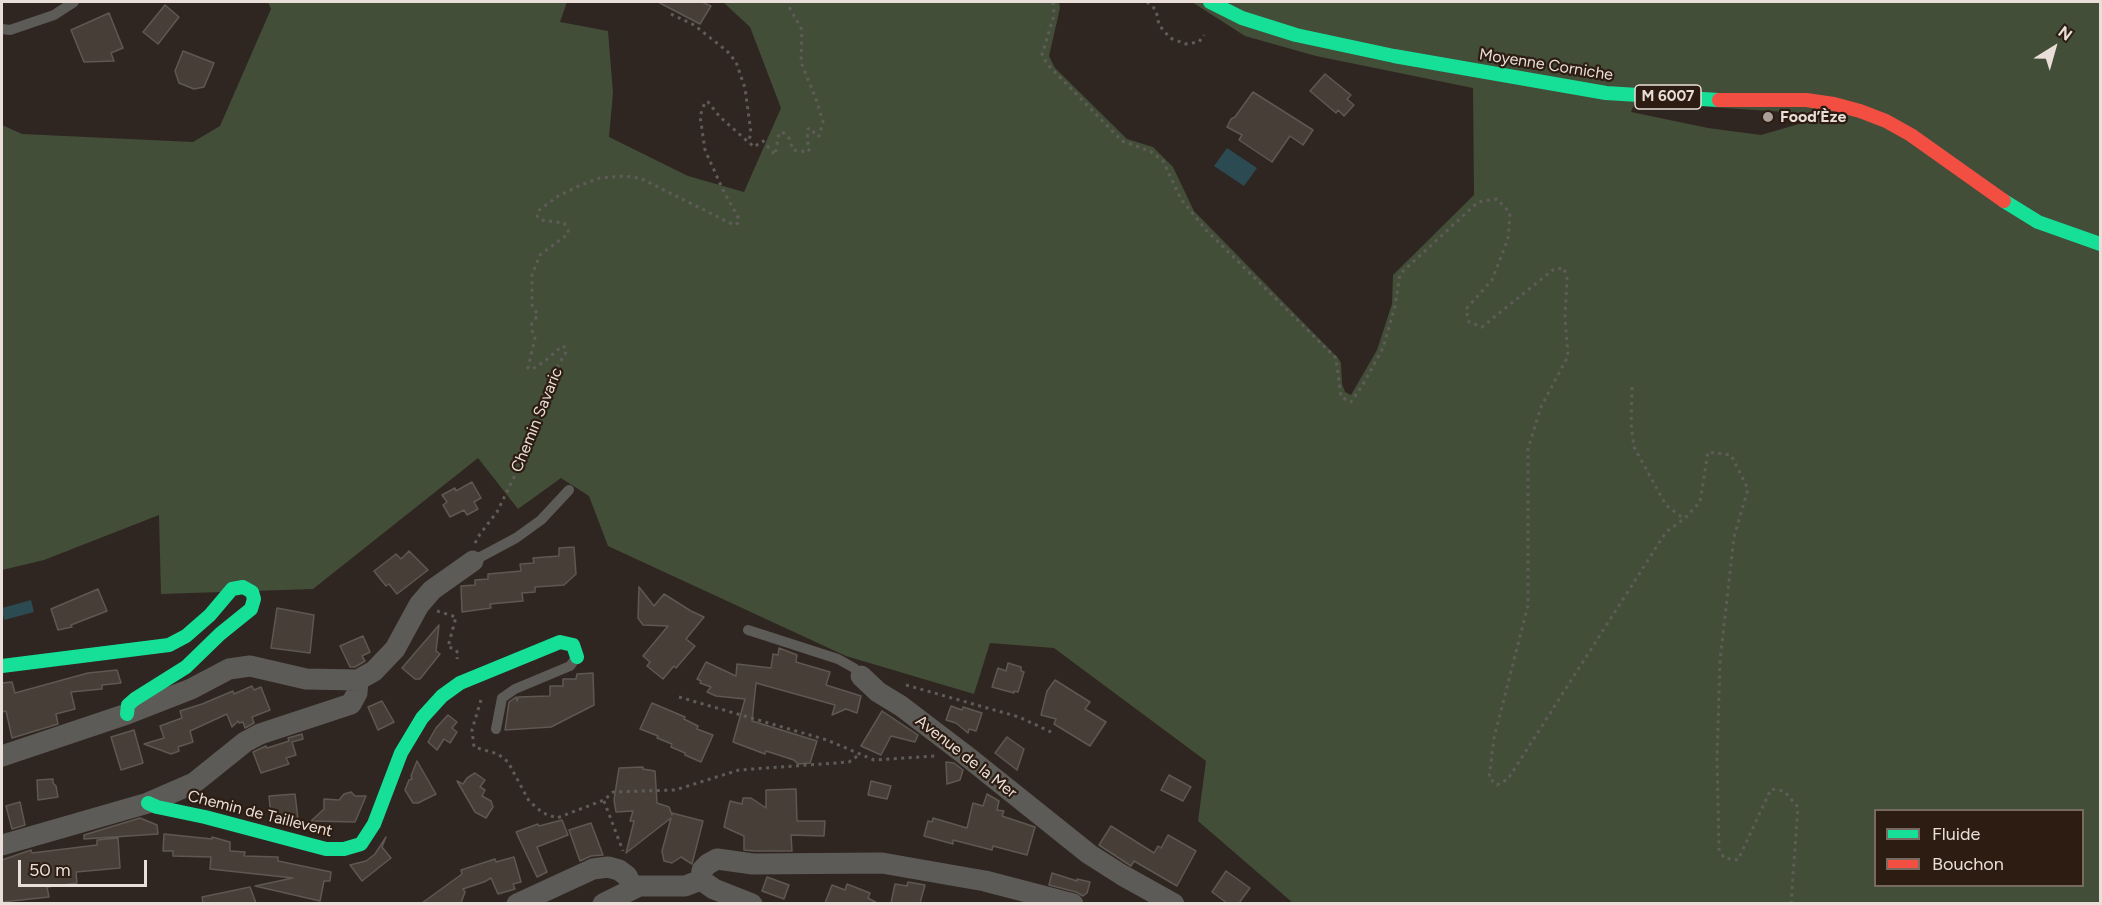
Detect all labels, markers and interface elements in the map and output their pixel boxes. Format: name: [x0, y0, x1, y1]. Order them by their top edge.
north arrow: [2024, 18, 2084, 78]
text: N: [2054, 22, 2076, 45]
street label: Moyenne Corniche: [1478, 45, 1614, 85]
road number: M 6007: [1635, 85, 1701, 109]
place label: Food’Èze: [1780, 107, 1846, 127]
marker: Food’Èze: [1761, 110, 1775, 124]
street label: Chemin Savaric: [507, 365, 567, 475]
street label: Avenue de la Mer: [911, 711, 1021, 803]
street label: Chemin de Taillevent: [186, 787, 334, 841]
legend: [1874, 809, 2084, 887]
text: Fluide: [1932, 823, 1980, 845]
scale bar: [21, 848, 150, 886]
text: Bouchon: [1932, 853, 2004, 875]
text: 50 m: [29, 859, 71, 881]

